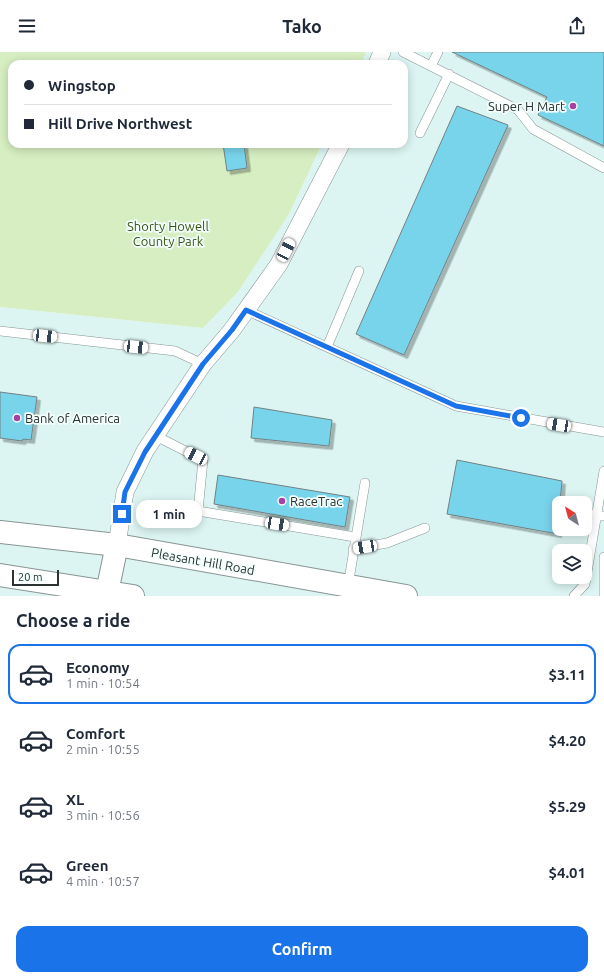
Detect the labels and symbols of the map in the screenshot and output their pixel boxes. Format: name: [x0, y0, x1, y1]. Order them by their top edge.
place label: Super H Mart: [488, 99, 565, 113]
marker: Super H Mart: [568, 101, 578, 111]
park label: Shorty Howell County Park: [127, 219, 210, 248]
car: [275, 237, 297, 263]
car: [32, 329, 58, 343]
car: [123, 340, 149, 354]
route start: [512, 409, 530, 427]
place label: Bank of America: [25, 411, 120, 425]
marker: Bank of America: [12, 413, 22, 423]
car: [546, 417, 572, 433]
car: [183, 445, 209, 467]
place label: RaceTrac: [290, 494, 342, 508]
marker: RaceTrac: [277, 496, 287, 506]
north arrow: [552, 496, 592, 536]
callout: 1 min: [136, 500, 202, 528]
route end: [113, 505, 131, 523]
car: [264, 516, 290, 532]
car: [352, 539, 378, 555]
street label: Pleasant Hill Road: [150, 545, 256, 577]
scale bar: [12, 568, 59, 587]

